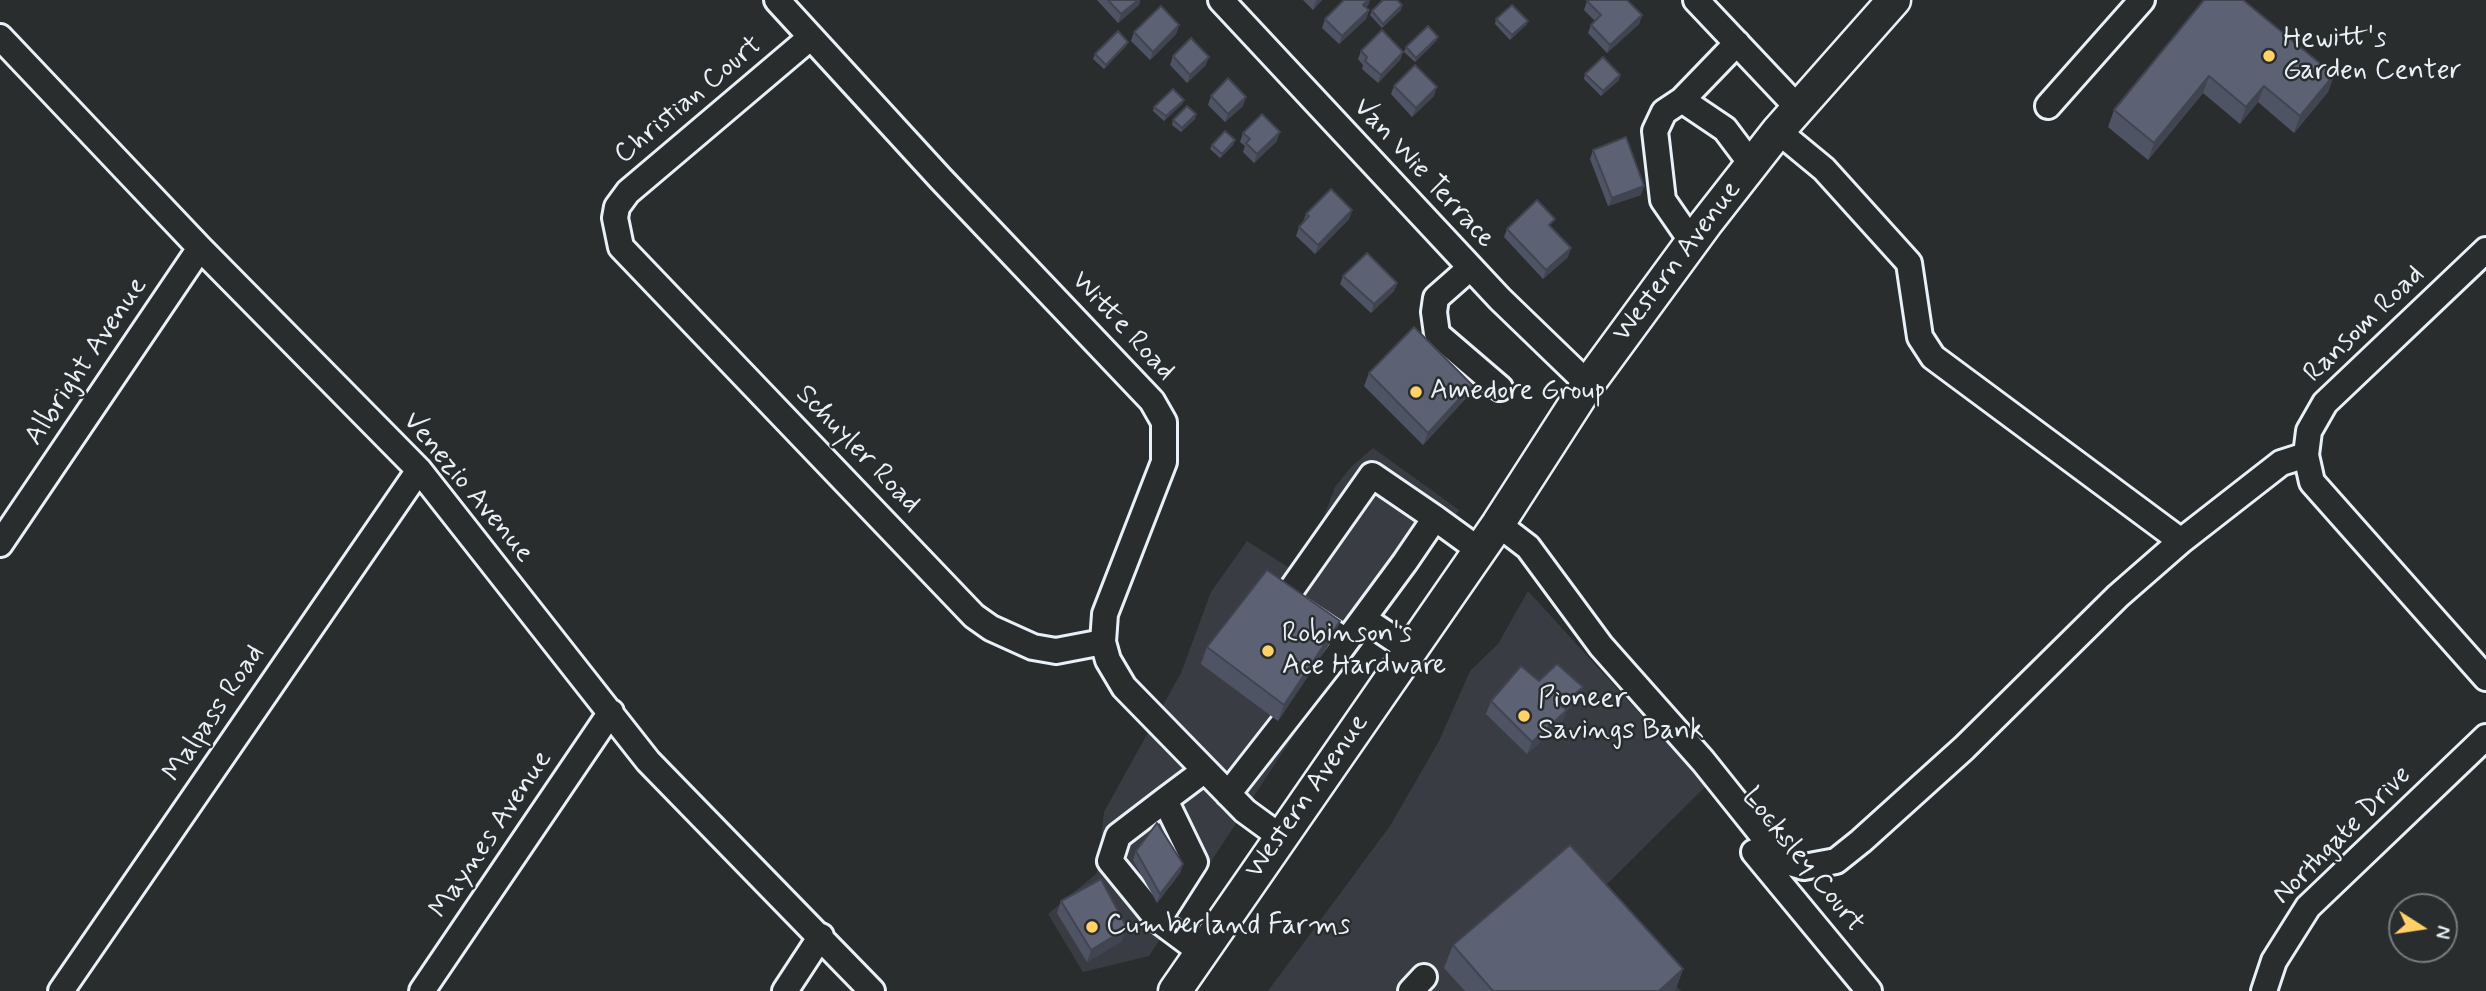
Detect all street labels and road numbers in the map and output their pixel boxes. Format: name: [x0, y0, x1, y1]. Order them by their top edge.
street label: Christian Court: [608, 30, 770, 172]
street label: Van Wie Terrace: [1345, 92, 1501, 256]
street label: Western Avenue: [1606, 175, 1750, 349]
street label: Ransom Road: [2298, 259, 2432, 391]
street label: Witte Road: [1063, 265, 1181, 389]
street label: Albright Avenue: [18, 271, 156, 453]
street label: Schuyler Road: [787, 379, 927, 521]
street label: Venezio Avenue: [394, 406, 540, 570]
street label: Malpass Road: [157, 639, 273, 789]
street label: Western Avenue: [1239, 708, 1377, 886]
street label: Maynes Avenue: [423, 745, 561, 925]
street label: Northgate Drive: [2267, 760, 2419, 912]
street label: Locksley Court: [1733, 782, 1871, 940]

